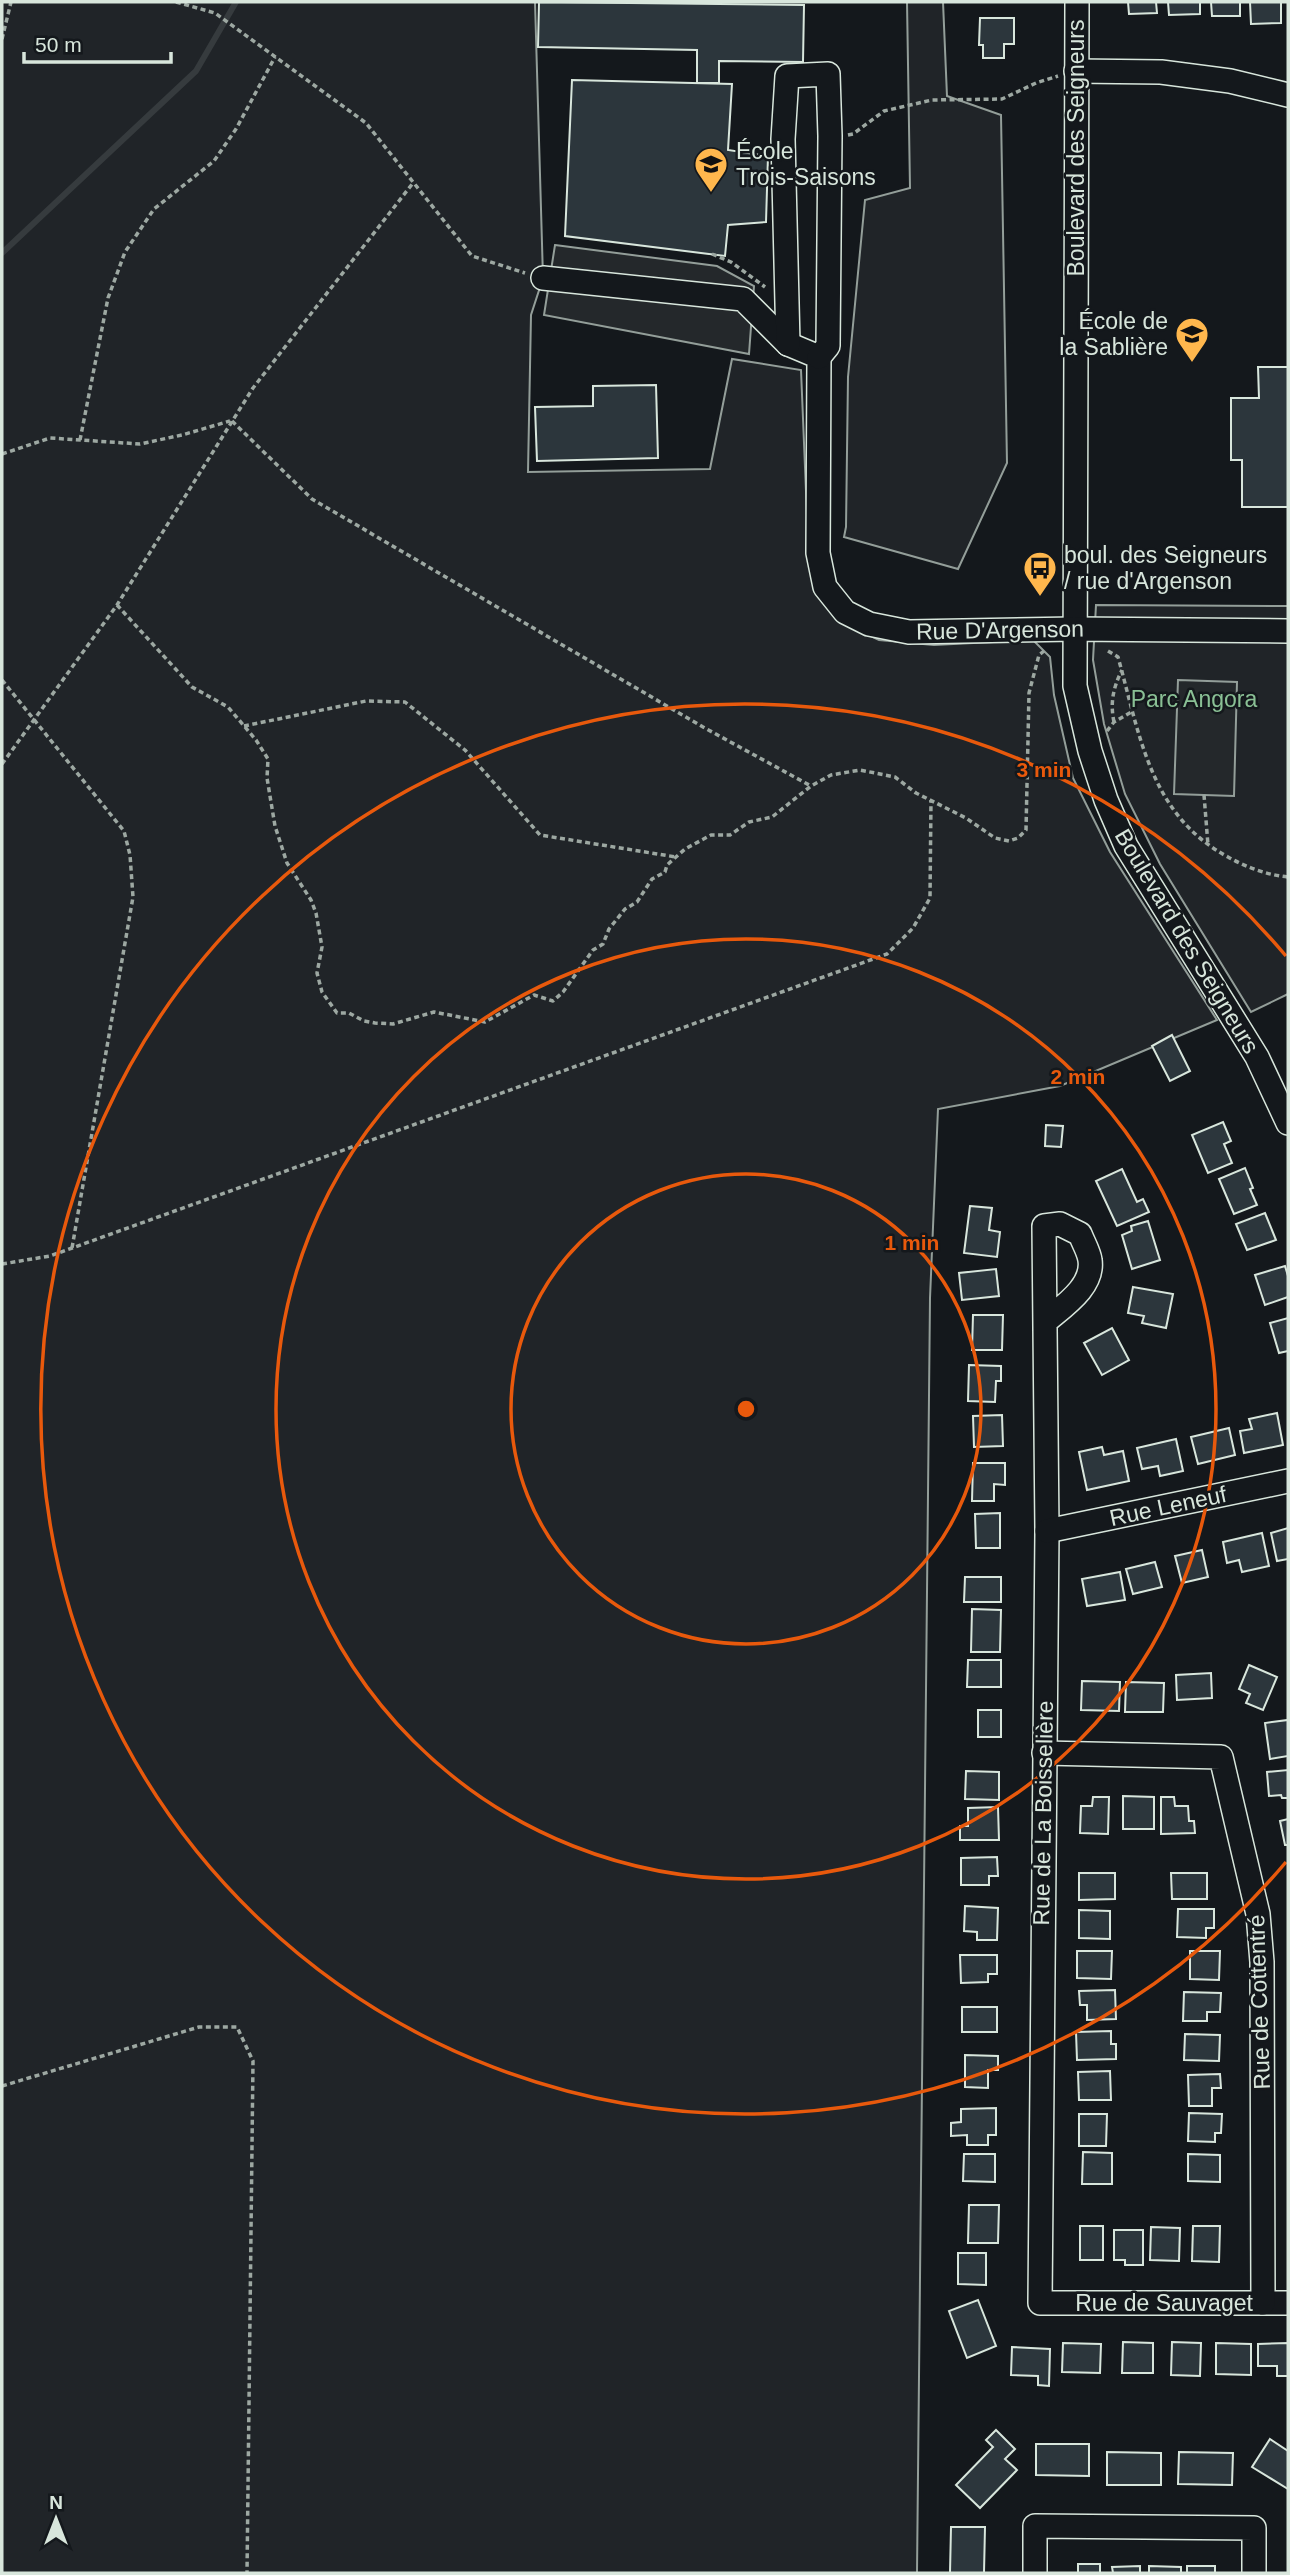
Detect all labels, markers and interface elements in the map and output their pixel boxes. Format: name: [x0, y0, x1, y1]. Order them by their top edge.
street label: Boulevard des Seigneurs: [1063, 20, 1089, 277]
scale bar: [24, 21, 172, 65]
text: 50 m: [35, 33, 82, 56]
place label: École Trois-Saisons: [736, 138, 876, 190]
school or university icon: École Trois-Saisons: [692, 145, 730, 194]
place label: École de la Sablière: [1059, 308, 1168, 360]
school or university icon: École de la Sablière: [1173, 315, 1211, 364]
place label: boul. des Seigneurs / rue d'Argenson: [1064, 542, 1267, 594]
bus stop icon: boul. des Seigneurs / rue d'Argenson: [1021, 549, 1059, 598]
street label: Rue D'Argenson: [916, 616, 1084, 644]
park label: Parc Angora: [1131, 686, 1257, 712]
text: 3 min: [1017, 758, 1071, 781]
street label: Boulevard des Seigneurs: [1110, 824, 1264, 1058]
text: 2 min: [1051, 1065, 1105, 1088]
text: 1 min: [885, 1231, 939, 1254]
centre of rings: [734, 1397, 758, 1421]
street label: Rue Leneuf: [1107, 1481, 1229, 1531]
street label: Rue de La Boisselière: [1028, 1700, 1058, 1926]
street label: Rue de Cottentré: [1243, 1914, 1275, 2090]
street label: Rue de Sauvaget: [1075, 2290, 1253, 2316]
north arrow: [21, 2484, 91, 2554]
text: N: [49, 2492, 63, 2513]

